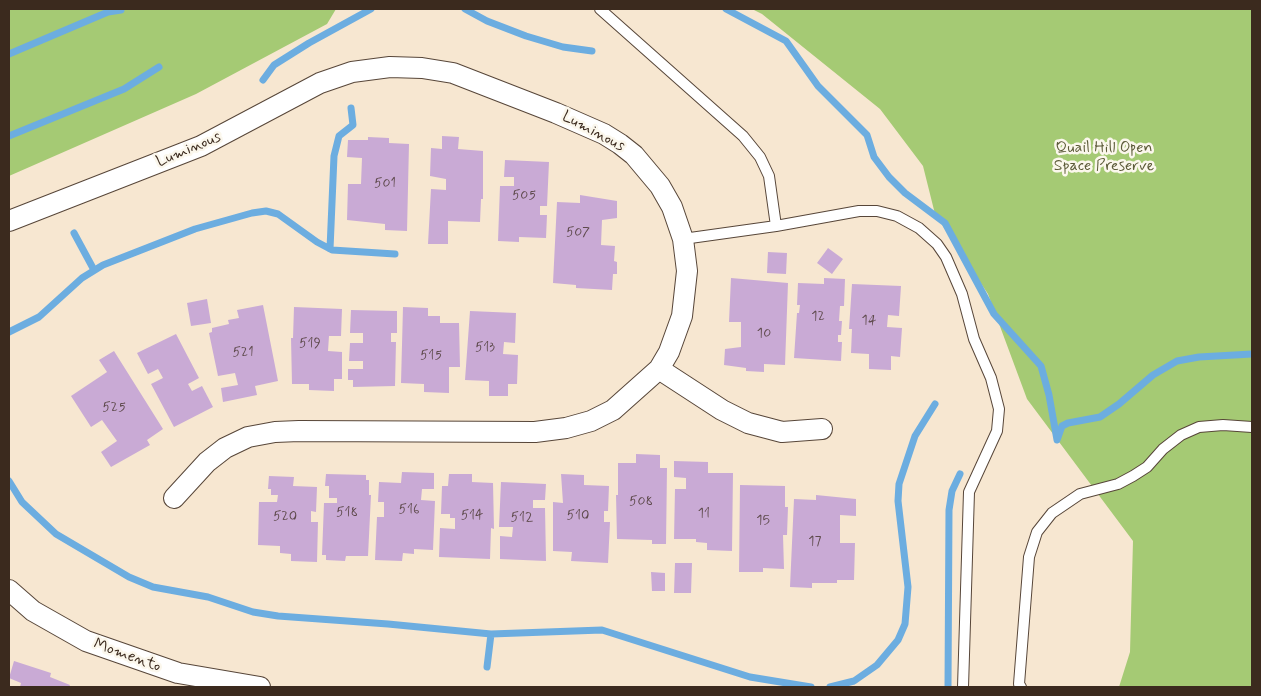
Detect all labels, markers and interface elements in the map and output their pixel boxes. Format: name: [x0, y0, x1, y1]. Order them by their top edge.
street label: Luminous: [558, 107, 628, 157]
street label: Luminous: [154, 128, 224, 172]
park label: Quail Hill Open Space Preserve: [1054, 139, 1154, 177]
house number: 501: [374, 176, 396, 192]
house number: 505: [512, 188, 536, 204]
house number: 507: [566, 225, 590, 241]
house number: 12: [811, 309, 825, 325]
house number: 14: [862, 313, 876, 329]
house number: 10: [757, 326, 771, 342]
house number: 519: [299, 336, 321, 352]
house number: 513: [475, 340, 495, 356]
house number: 521: [232, 345, 254, 361]
house number: 515: [420, 348, 442, 364]
house number: 525: [102, 400, 126, 416]
house number: 508: [629, 494, 653, 510]
house number: 516: [398, 502, 420, 518]
house number: 518: [336, 505, 358, 521]
house number: 11: [698, 506, 710, 522]
house number: 514: [461, 508, 483, 524]
house number: 510: [567, 508, 589, 524]
house number: 520: [273, 509, 297, 525]
house number: 512: [511, 510, 533, 526]
house number: 15: [756, 513, 770, 529]
house number: 17: [808, 534, 822, 550]
street label: Momento: [91, 635, 163, 677]

